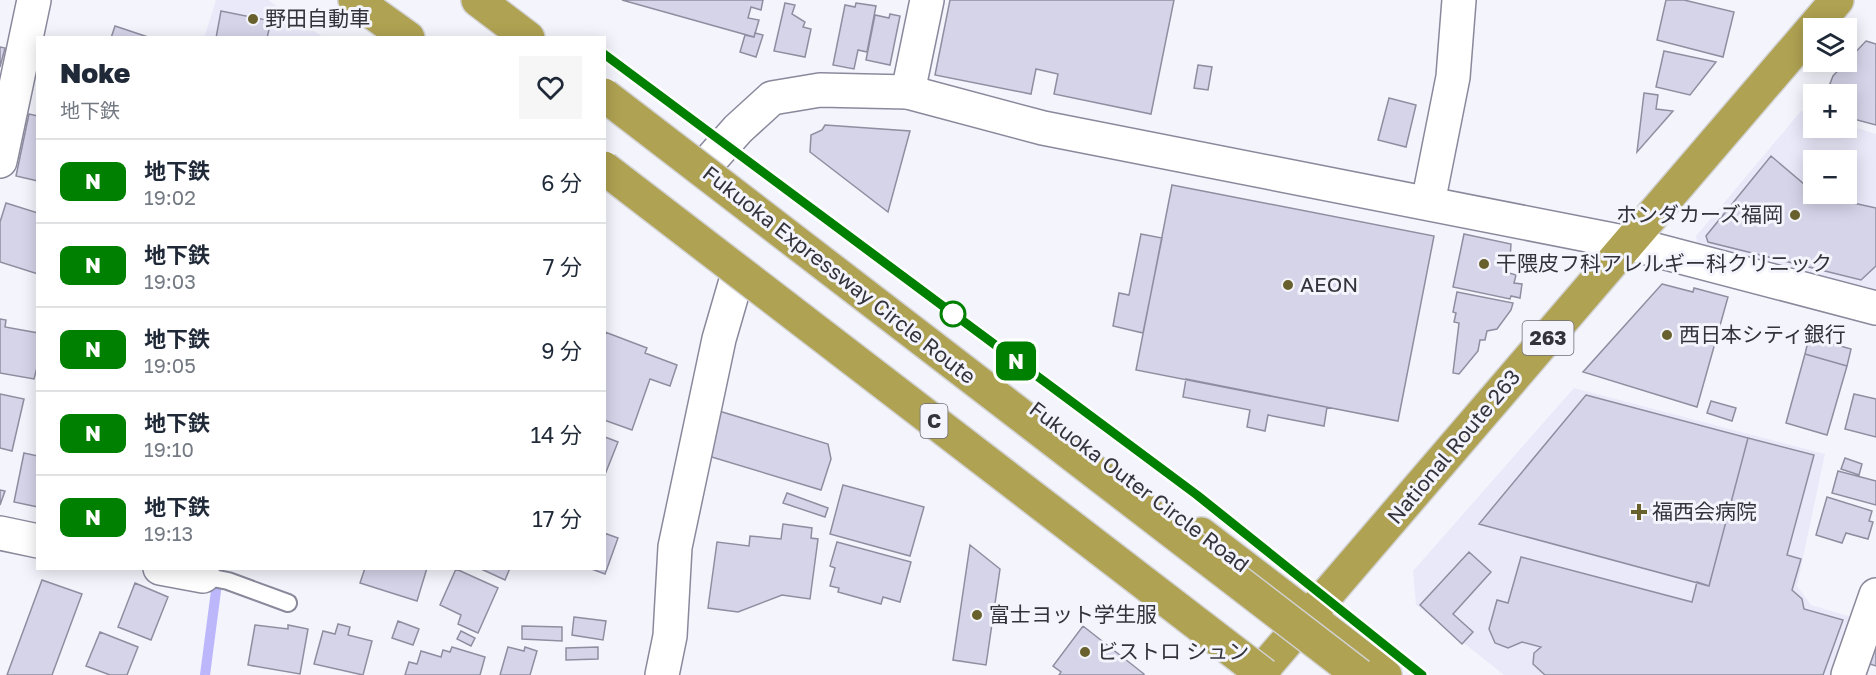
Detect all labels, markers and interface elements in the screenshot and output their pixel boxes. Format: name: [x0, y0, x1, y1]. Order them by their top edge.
place label: 野田自動車: [265, 5, 370, 31]
marker: 野田自動車: [246, 12, 260, 26]
map controls: [1803, 18, 1857, 204]
button: layers: [1803, 18, 1857, 72]
text: Noke: [60, 56, 130, 89]
button: heart: [519, 56, 582, 119]
button: +: [1803, 84, 1857, 138]
text: 地下鉄: [60, 98, 120, 122]
button: −: [1803, 150, 1857, 204]
text: 地下鉄: [144, 157, 210, 184]
street label: Fukuoka Expressway Circle Route: [698, 160, 981, 389]
text: N: [85, 168, 101, 194]
text: 6 分: [541, 169, 582, 196]
text: 19:02: [144, 185, 196, 209]
place label: ホンダカーズ福岡: [1616, 201, 1783, 227]
marker: ホンダカーズ福岡: [1788, 208, 1802, 222]
text: 地下鉄: [144, 241, 210, 268]
place label: 干隈皮フ科アレルギー科クリニック: [1496, 250, 1832, 276]
text: N: [85, 252, 101, 278]
text: 7 分: [543, 253, 582, 280]
marker: 干隈皮フ科アレルギー科クリニック: [1477, 257, 1491, 271]
text: 19:03: [144, 269, 196, 293]
place label: AEON: [1300, 271, 1358, 297]
marker: AEON: [1281, 278, 1295, 292]
unlabelled marker: [940, 301, 966, 327]
road number: 263: [1522, 321, 1574, 355]
place label: 西日本シティ銀行: [1679, 321, 1846, 347]
text: 地下鉄: [144, 325, 210, 352]
marker: 西日本シティ銀行: [1660, 328, 1674, 342]
text: N: [85, 336, 101, 362]
text: 9 分: [541, 337, 582, 364]
line badge: N: [996, 342, 1036, 380]
text: N: [1008, 348, 1024, 374]
text: 19:05: [144, 353, 196, 377]
street label: National Route 263: [1381, 364, 1525, 529]
street label: Fukuoka Outer Circle Road: [1025, 395, 1254, 577]
road number: C: [920, 404, 948, 438]
text: 地下鉄: [144, 409, 210, 436]
text: N: [85, 420, 101, 446]
text: 14 分: [530, 421, 582, 448]
text: 19:10: [144, 437, 194, 461]
text: 地下鉄: [144, 493, 210, 520]
place label: 福西会病院: [1652, 498, 1757, 524]
marker: 福西会病院: [1630, 503, 1648, 521]
text: N: [85, 504, 101, 530]
text: 17 分: [532, 505, 582, 532]
text: 19:13: [144, 521, 193, 545]
place label: 富士ヨット学生服: [989, 601, 1157, 627]
marker: 富士ヨット学生服: [970, 608, 984, 622]
place label: ビストロ シュン: [1097, 638, 1249, 664]
marker: ビストロ シュン: [1078, 645, 1092, 659]

